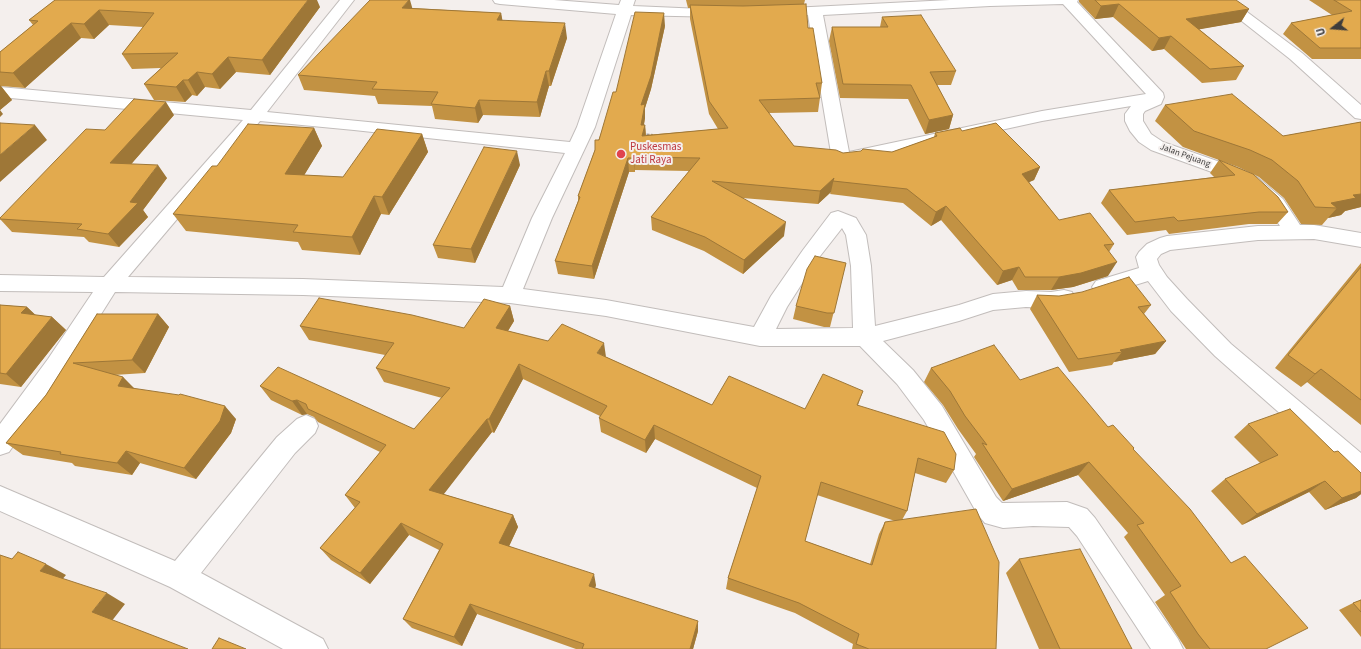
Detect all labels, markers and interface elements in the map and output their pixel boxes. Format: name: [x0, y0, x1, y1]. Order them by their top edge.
north arrow: [1313, 8, 1353, 48]
text: U: [1313, 26, 1329, 37]
place label: Puskesmas Jati Raya: [630, 141, 681, 167]
street label: Jalan Pejuang: [1158, 142, 1212, 170]
marker: Puskesmas Jati Raya: [615, 148, 627, 160]

